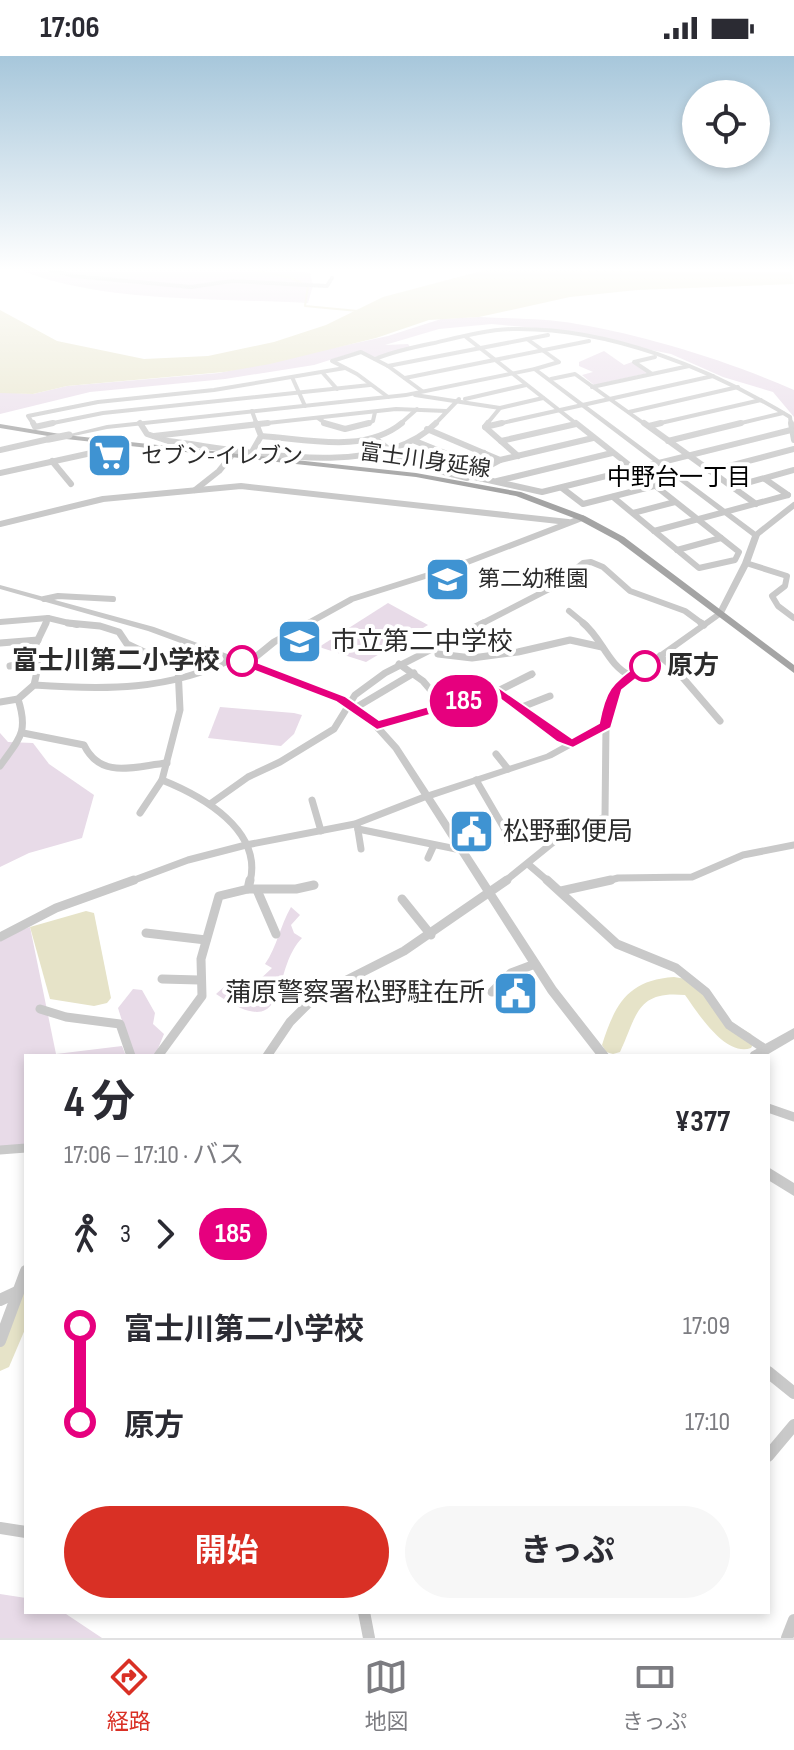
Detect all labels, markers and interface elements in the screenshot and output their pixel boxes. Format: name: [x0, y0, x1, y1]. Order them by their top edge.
text: 17:06: [40, 10, 100, 46]
map controls: [682, 80, 770, 168]
button: locate: [682, 80, 770, 168]
supermarket icon: セブン-イレブン: [86, 432, 134, 480]
street label: 富士川身延線: [358, 438, 492, 484]
place label: セブン-イレブン: [141, 443, 303, 470]
district label: 中野台一丁目: [607, 463, 751, 492]
school or university icon: 第二幼稚園: [423, 555, 471, 603]
place label: 第二幼稚園: [478, 566, 588, 593]
school or university icon: 市立第二中学校: [276, 618, 324, 666]
place label: 市立第二中学校: [331, 627, 513, 658]
place label: 富士川第二小学校: [12, 646, 220, 677]
marker: 富士川第二小学校: [227, 646, 257, 676]
marker: 原方: [630, 651, 660, 681]
place label: 原方: [667, 651, 719, 682]
line badge: 185: [418, 675, 510, 727]
text: 185: [446, 684, 482, 717]
public building icon: 松野郵便局: [448, 808, 496, 856]
place label: 松野郵便局: [503, 817, 633, 848]
public building icon: 蒲原警察署松野駐在所: [492, 969, 540, 1017]
place label: 蒲原警察署松野駐在所: [225, 978, 485, 1009]
text: 4 分: [64, 1076, 135, 1129]
text: ¥377: [675, 1104, 730, 1140]
text: 17:06 – 17:10 · バス: [64, 1140, 244, 1171]
icon: walk: [64, 1212, 108, 1256]
icon: forward: [143, 1212, 187, 1256]
text: 185: [215, 1217, 251, 1250]
text: 3: [120, 1219, 131, 1250]
text: 17:09: [683, 1311, 730, 1342]
text: 富士川第二小学校: [124, 1312, 364, 1348]
text: 17:10: [685, 1407, 730, 1438]
text: 原方: [124, 1408, 184, 1444]
button: 開始: [64, 1506, 389, 1598]
button: きっぷ: [405, 1506, 730, 1598]
tab: 経路: [107, 1655, 151, 1736]
tab: 地図: [364, 1655, 408, 1736]
tab: きっぷ: [622, 1655, 687, 1736]

